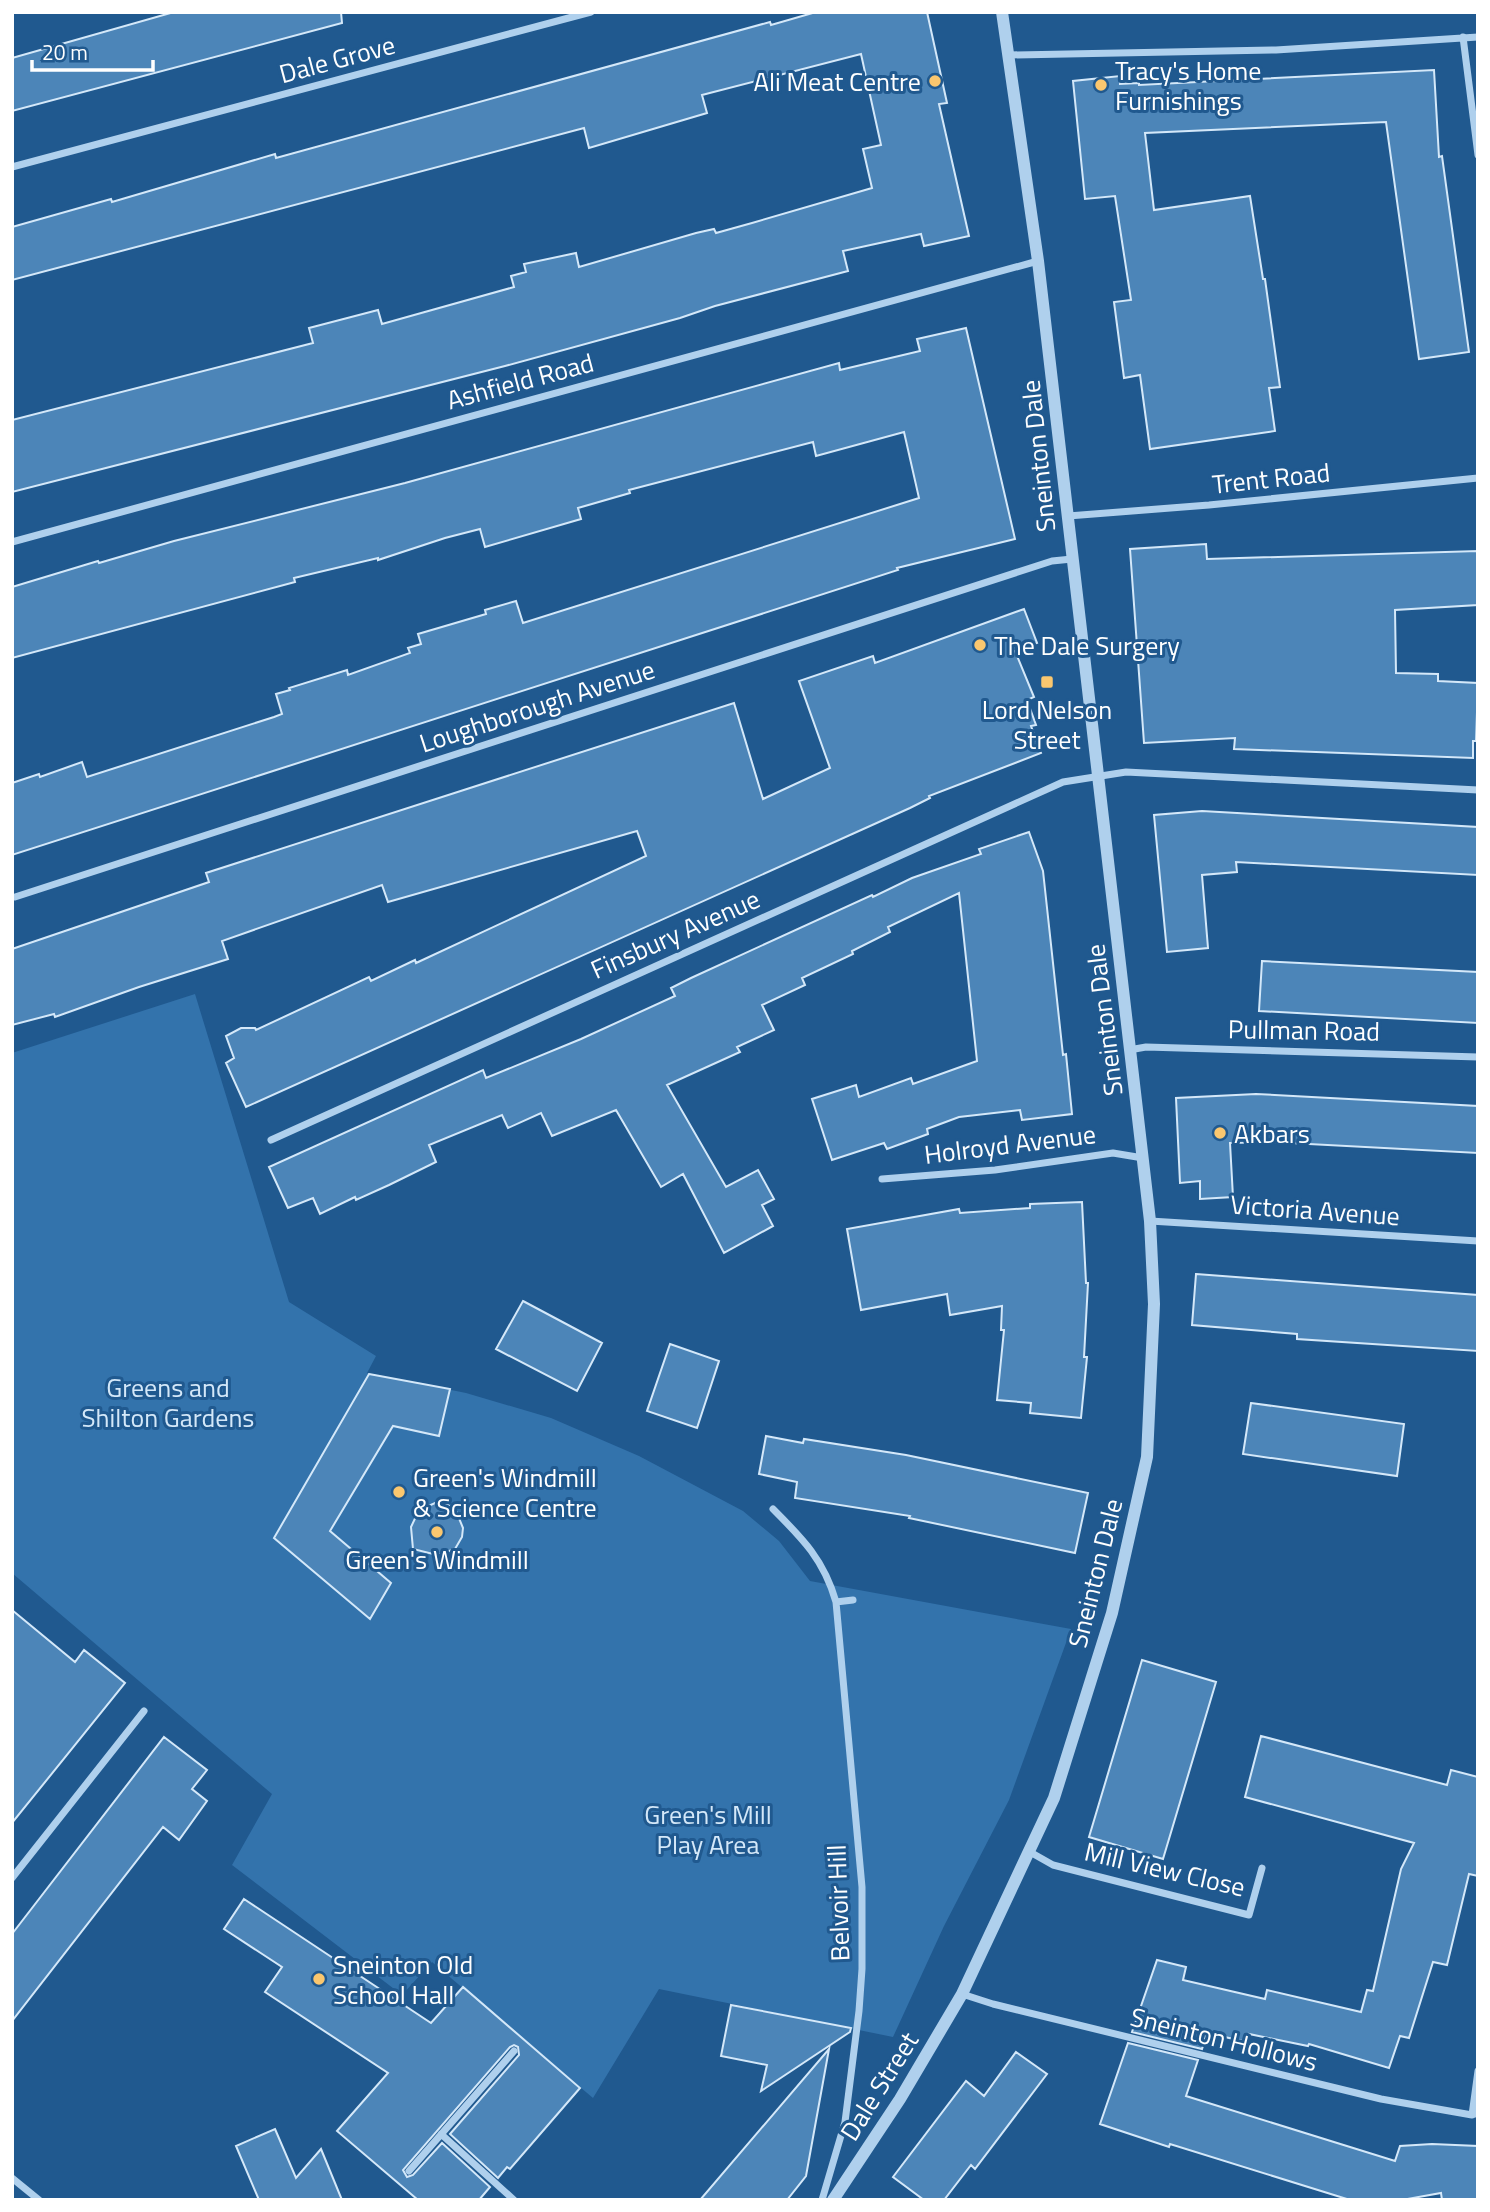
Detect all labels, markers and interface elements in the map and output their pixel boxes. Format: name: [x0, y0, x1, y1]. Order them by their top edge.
street label: Dale Grove: [275, 25, 399, 93]
scale bar: [32, 28, 152, 72]
text: 20 m: [42, 36, 88, 68]
place label: Tracy's Home Furnishings: [1115, 51, 1261, 120]
place label: Ali Meat Centre: [753, 62, 921, 101]
marker: Ali Meat Centre: [927, 73, 943, 89]
marker: Tracy's Home Furnishings: [1093, 77, 1109, 93]
street label: Ashfield Road: [442, 343, 598, 419]
street label: Sneinton Dale: [1011, 378, 1065, 534]
street label: Trent Road: [1210, 452, 1332, 504]
place label: The Dale Surgery: [994, 626, 1180, 665]
marker: The Dale Surgery: [972, 637, 988, 653]
street label: Loughborough Avenue: [414, 650, 660, 762]
marker: Lord Nelson Street: [1039, 674, 1055, 690]
place label: Lord Nelson Street: [982, 690, 1112, 759]
street label: Finsbury Avenue: [584, 879, 766, 989]
street label: Sneinton Dale: [1075, 942, 1133, 1098]
street label: Pullman Road: [1228, 1009, 1380, 1051]
street label: Holroyd Avenue: [922, 1114, 1098, 1174]
place label: Akbars: [1234, 1114, 1310, 1153]
marker: Akbars: [1212, 1125, 1228, 1141]
street label: Victoria Avenue: [1229, 1185, 1401, 1235]
park label: Greens and Shilton Gardens: [82, 1368, 254, 1437]
place label: Green's Windmill & Science Centre: [413, 1458, 597, 1527]
marker: Green's Windmill & Science Centre: [391, 1484, 407, 1500]
street label: Sneinton Dale: [1058, 1494, 1132, 1652]
marker: Green's Windmill: [429, 1524, 445, 1540]
place label: Green's Windmill: [345, 1540, 529, 1579]
park label: Green's Mill Play Area: [644, 1795, 772, 1864]
street label: Mill View Close: [1081, 1832, 1249, 1906]
street label: Belvoir Hill: [816, 1844, 860, 1962]
place label: Sneinton Old School Hall: [333, 1945, 473, 2014]
marker: Sneinton Old School Hall: [311, 1971, 327, 1987]
street label: Sneinton Hollows: [1126, 1997, 1322, 2081]
street label: Dale Street: [830, 2024, 928, 2148]

